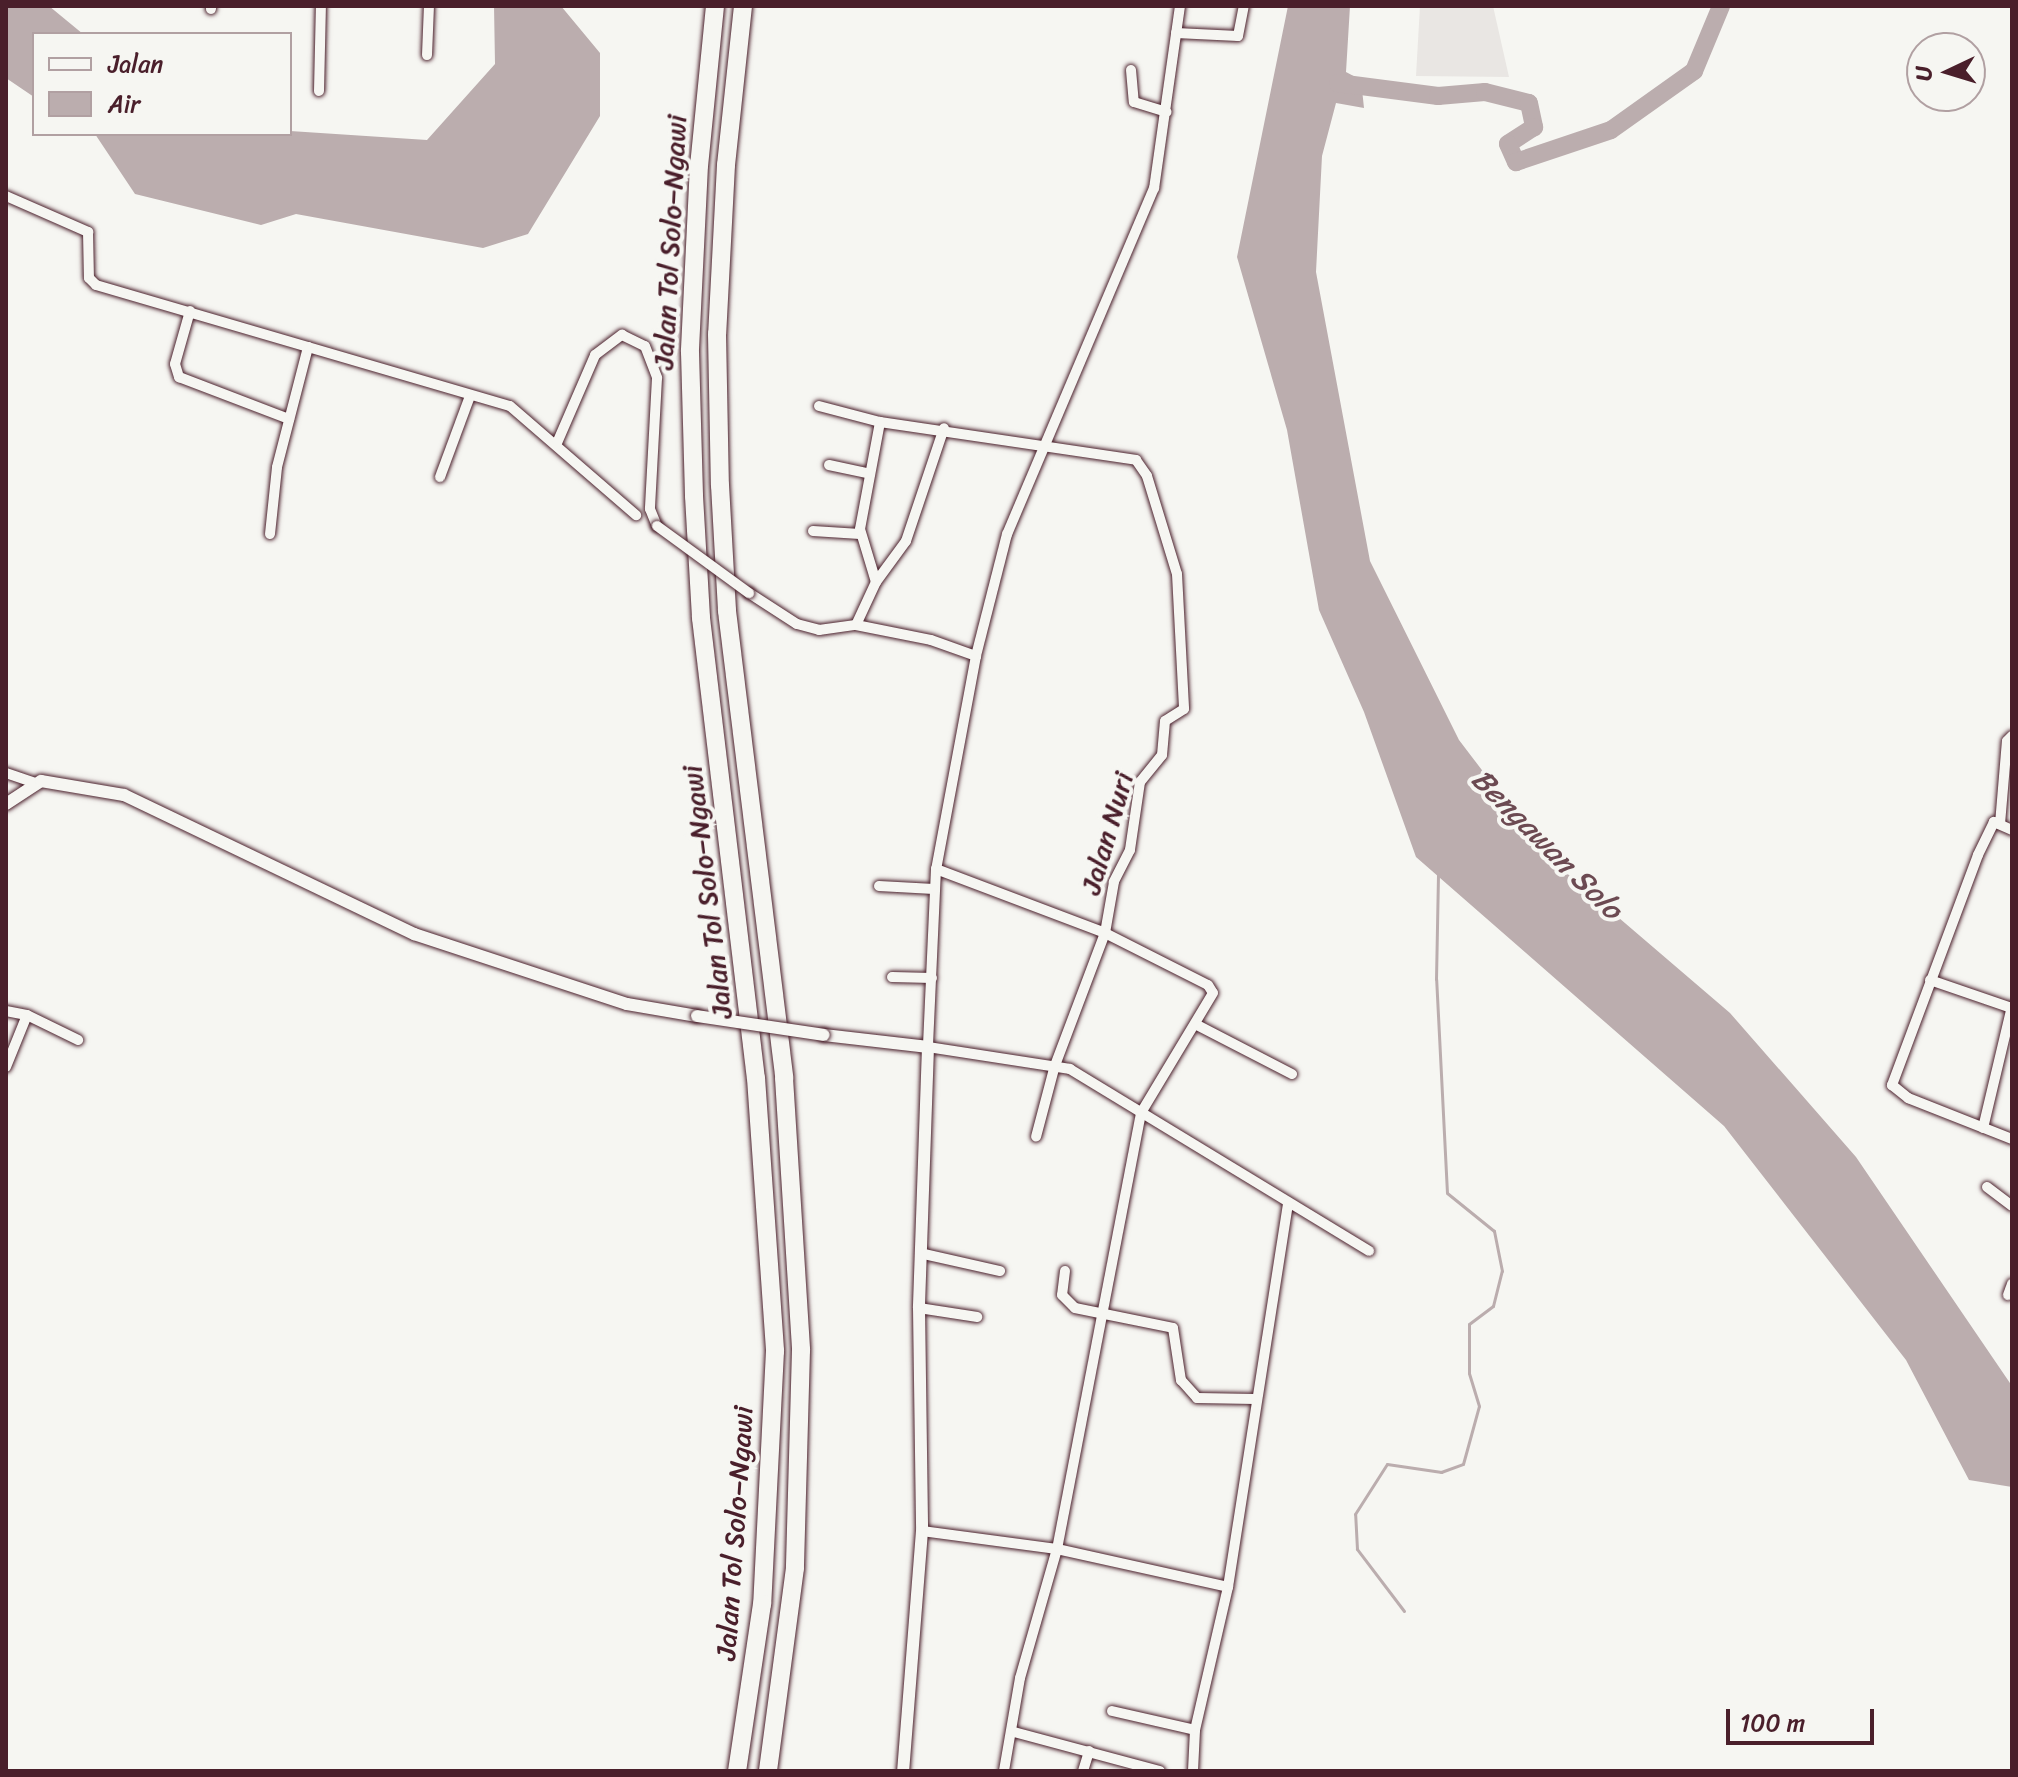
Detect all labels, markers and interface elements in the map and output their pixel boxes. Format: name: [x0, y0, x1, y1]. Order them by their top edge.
legend: [32, 32, 292, 136]
north arrow: [1906, 32, 1986, 112]
text: Jalan: [108, 43, 163, 85]
text: U: [1904, 65, 1944, 82]
text: Air: [108, 83, 140, 125]
street label: Jalan Tol Solo–Ngawi: [646, 112, 694, 372]
street label: Jalan Tol Solo–Ngawi: [675, 761, 739, 1023]
water label: Bengawan Solo: [1464, 761, 1630, 927]
street label: Jalan Nuri: [1074, 768, 1140, 898]
street label: Jalan Tol Solo–Ngawi: [709, 1403, 761, 1663]
scale bar: [1730, 1693, 1878, 1743]
text: 100 m: [1740, 1702, 1805, 1744]

